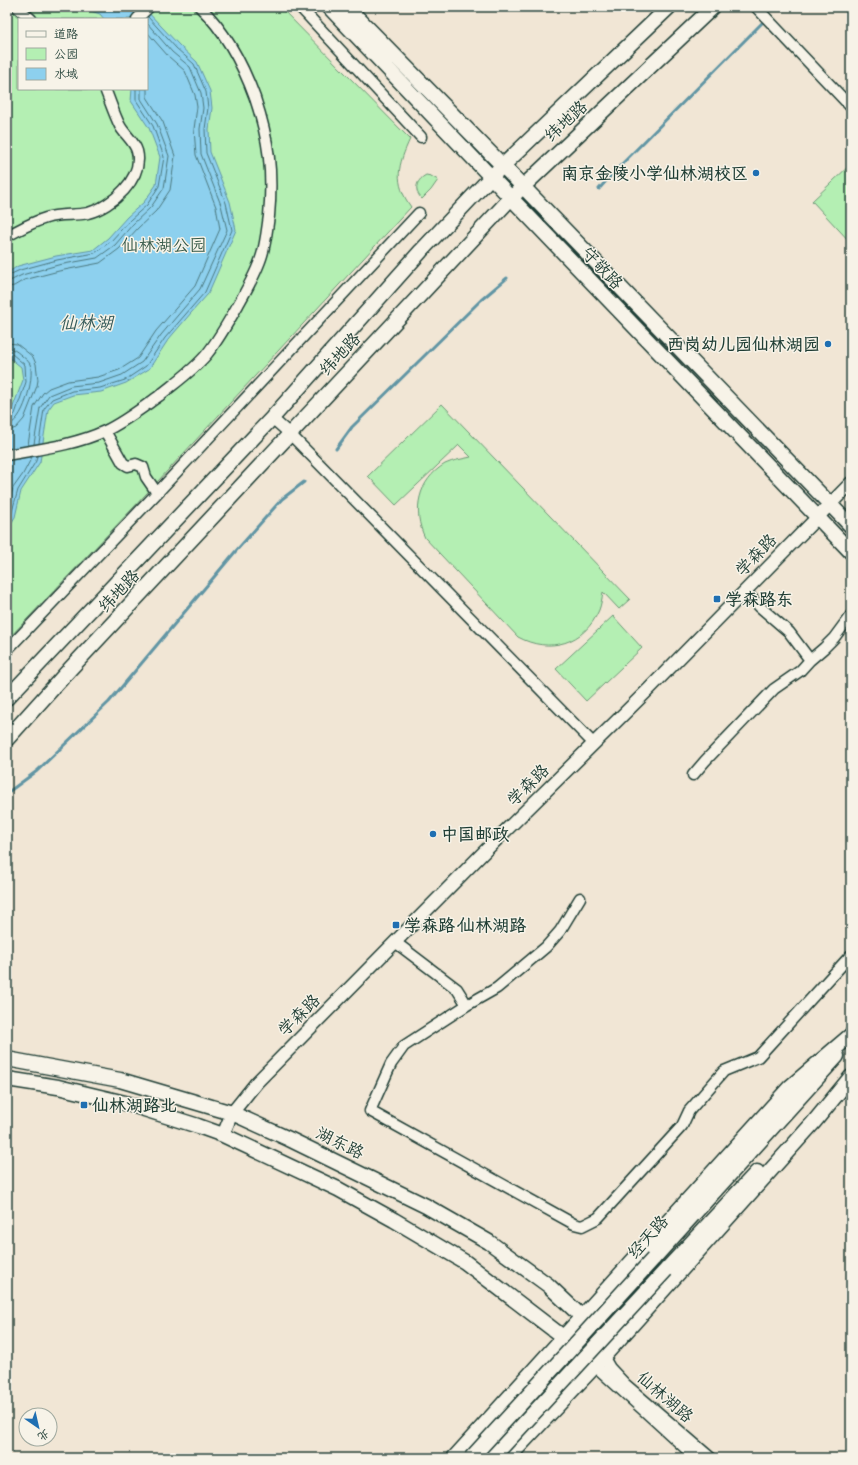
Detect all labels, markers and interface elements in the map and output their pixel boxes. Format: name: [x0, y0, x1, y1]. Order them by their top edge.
legend: [18, 18, 148, 90]
text: 道路: [54, 26, 78, 42]
text: 公园: [54, 46, 78, 62]
text: 水域: [54, 66, 78, 82]
street label: 纬地路: [540, 96, 592, 146]
place label: 南京金陵小学仙林湖校区: [561, 163, 748, 184]
marker: 南京金陵小学仙林湖校区: [751, 168, 761, 178]
park label: 仙林湖公园: [122, 235, 207, 256]
street label: 守敬路: [577, 242, 627, 294]
water label: 仙林湖: [59, 312, 115, 334]
street label: 纬地路: [315, 328, 365, 380]
place label: 西岗幼儿园仙林湖园: [667, 334, 820, 355]
marker: 西岗幼儿园仙林湖园: [823, 339, 833, 349]
street label: 学森路: [731, 529, 781, 581]
street label: 纬地路: [94, 565, 144, 617]
place label: 学森路东: [725, 589, 793, 610]
marker: 学森路东: [712, 594, 722, 604]
street label: 学森路: [503, 760, 553, 810]
place label: 中国邮政: [441, 824, 509, 845]
marker: 中国邮政: [428, 829, 438, 839]
place label: 学森路·仙林湖路: [404, 915, 526, 936]
marker: 学森路·仙林湖路: [391, 920, 401, 930]
street label: 学森路: [274, 990, 324, 1040]
place label: 仙林湖路北: [92, 1095, 177, 1116]
marker: 仙林湖路北: [79, 1100, 89, 1110]
street label: 湖东路: [312, 1122, 368, 1164]
street label: 经天路: [623, 1211, 673, 1263]
street label: 仙林湖路: [632, 1367, 698, 1427]
north arrow: [18, 1407, 58, 1447]
text: 北: [35, 1426, 52, 1444]

